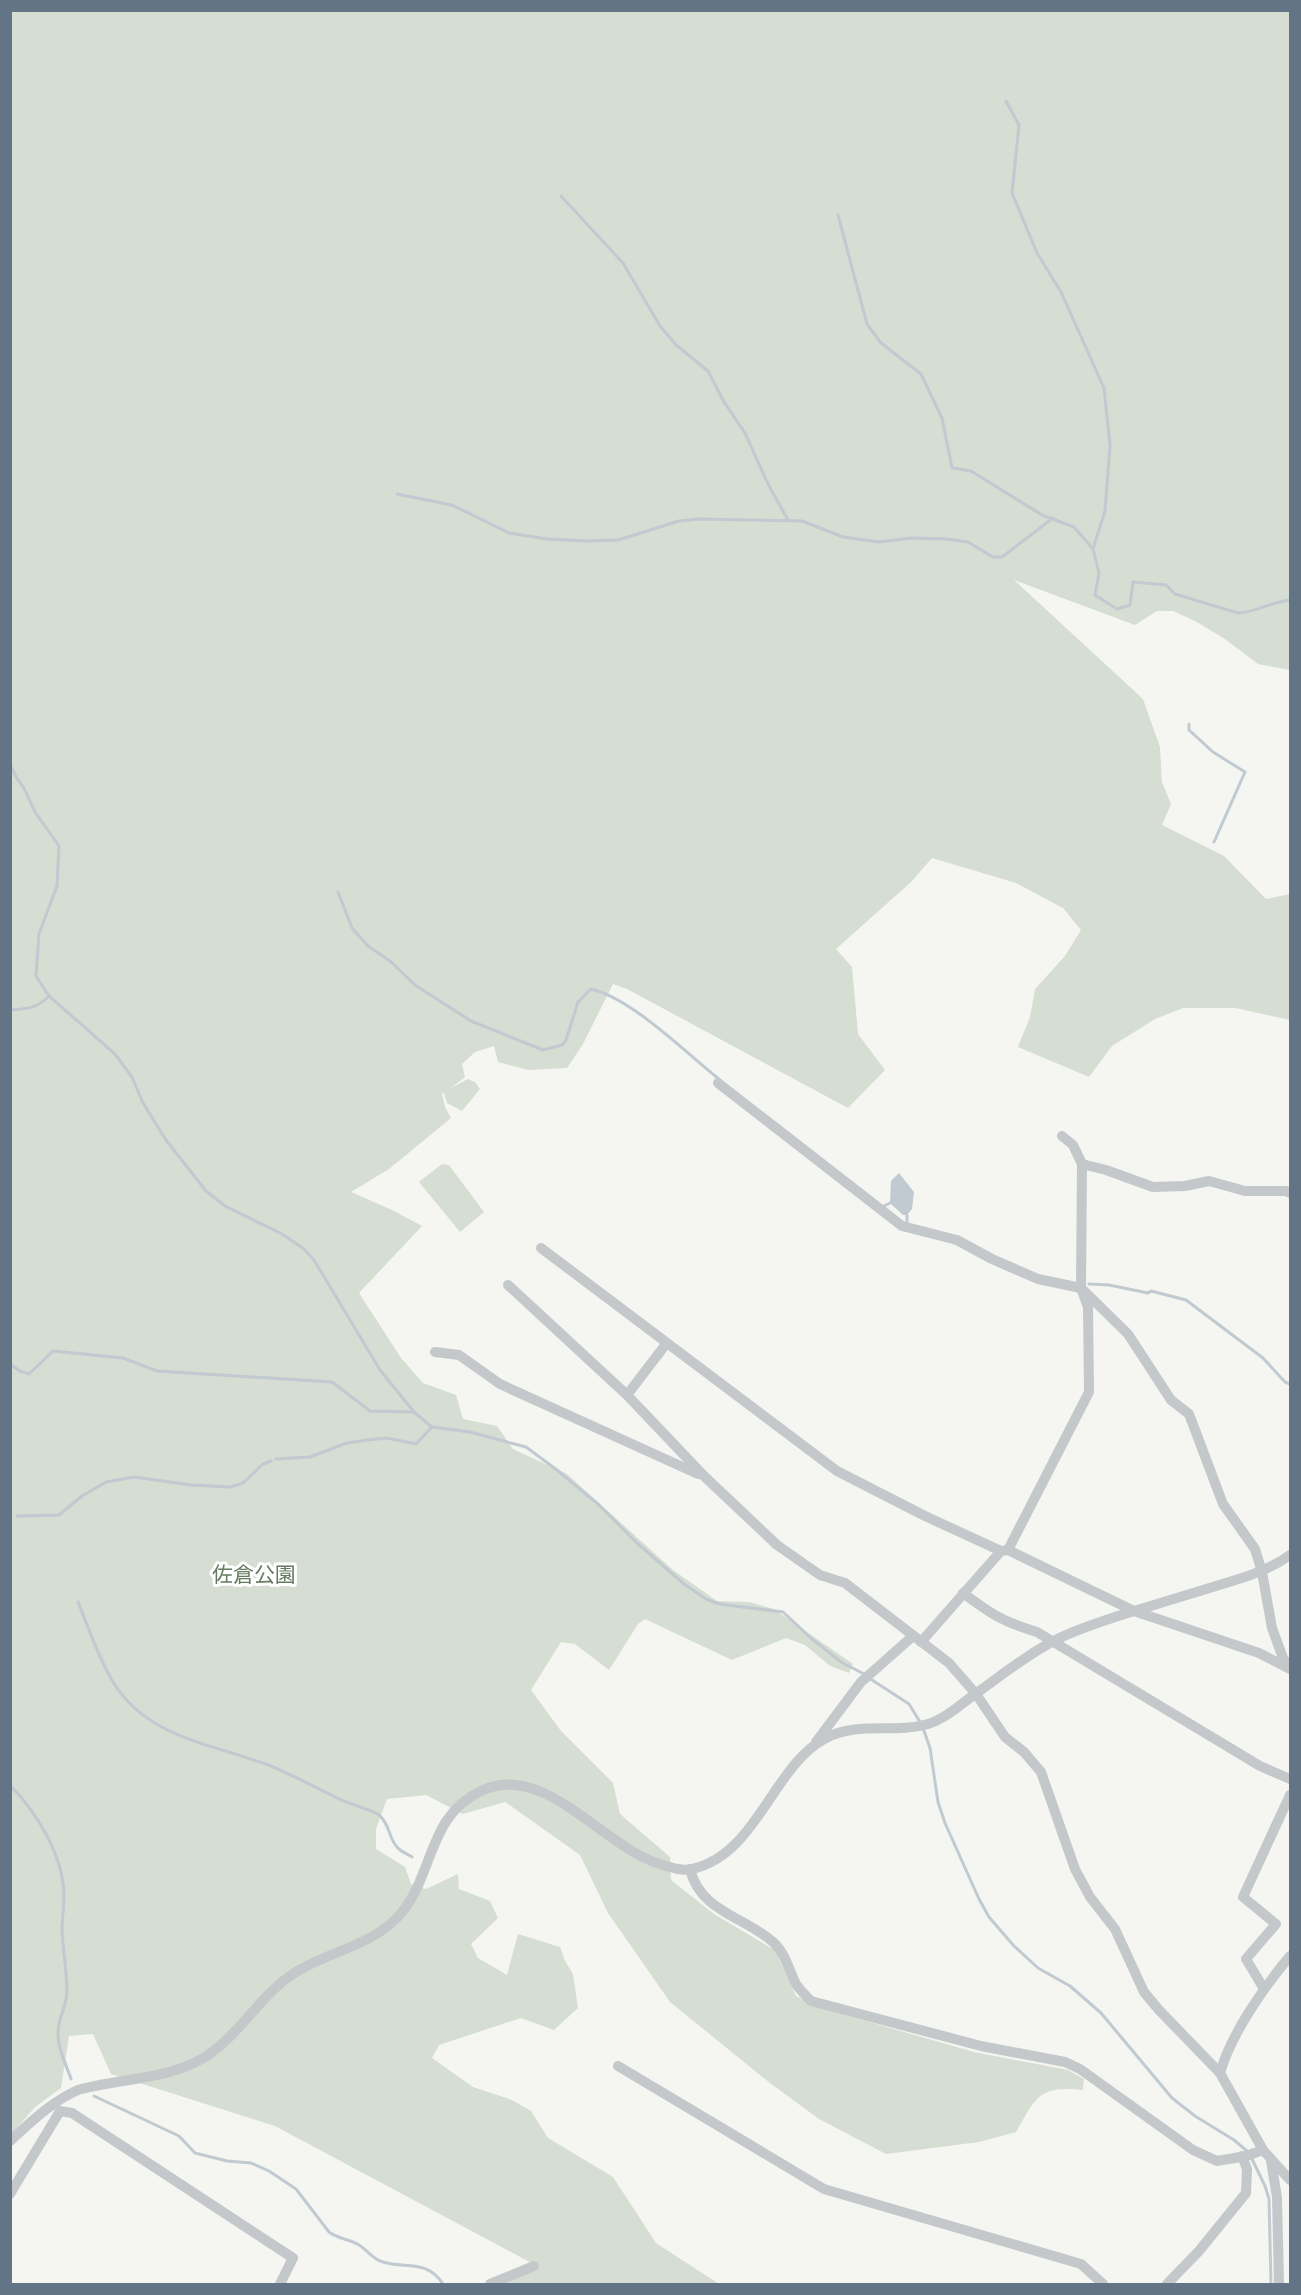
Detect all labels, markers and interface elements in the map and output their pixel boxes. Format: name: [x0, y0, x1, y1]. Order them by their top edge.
park label: 佐倉公園: [212, 1562, 296, 1586]

